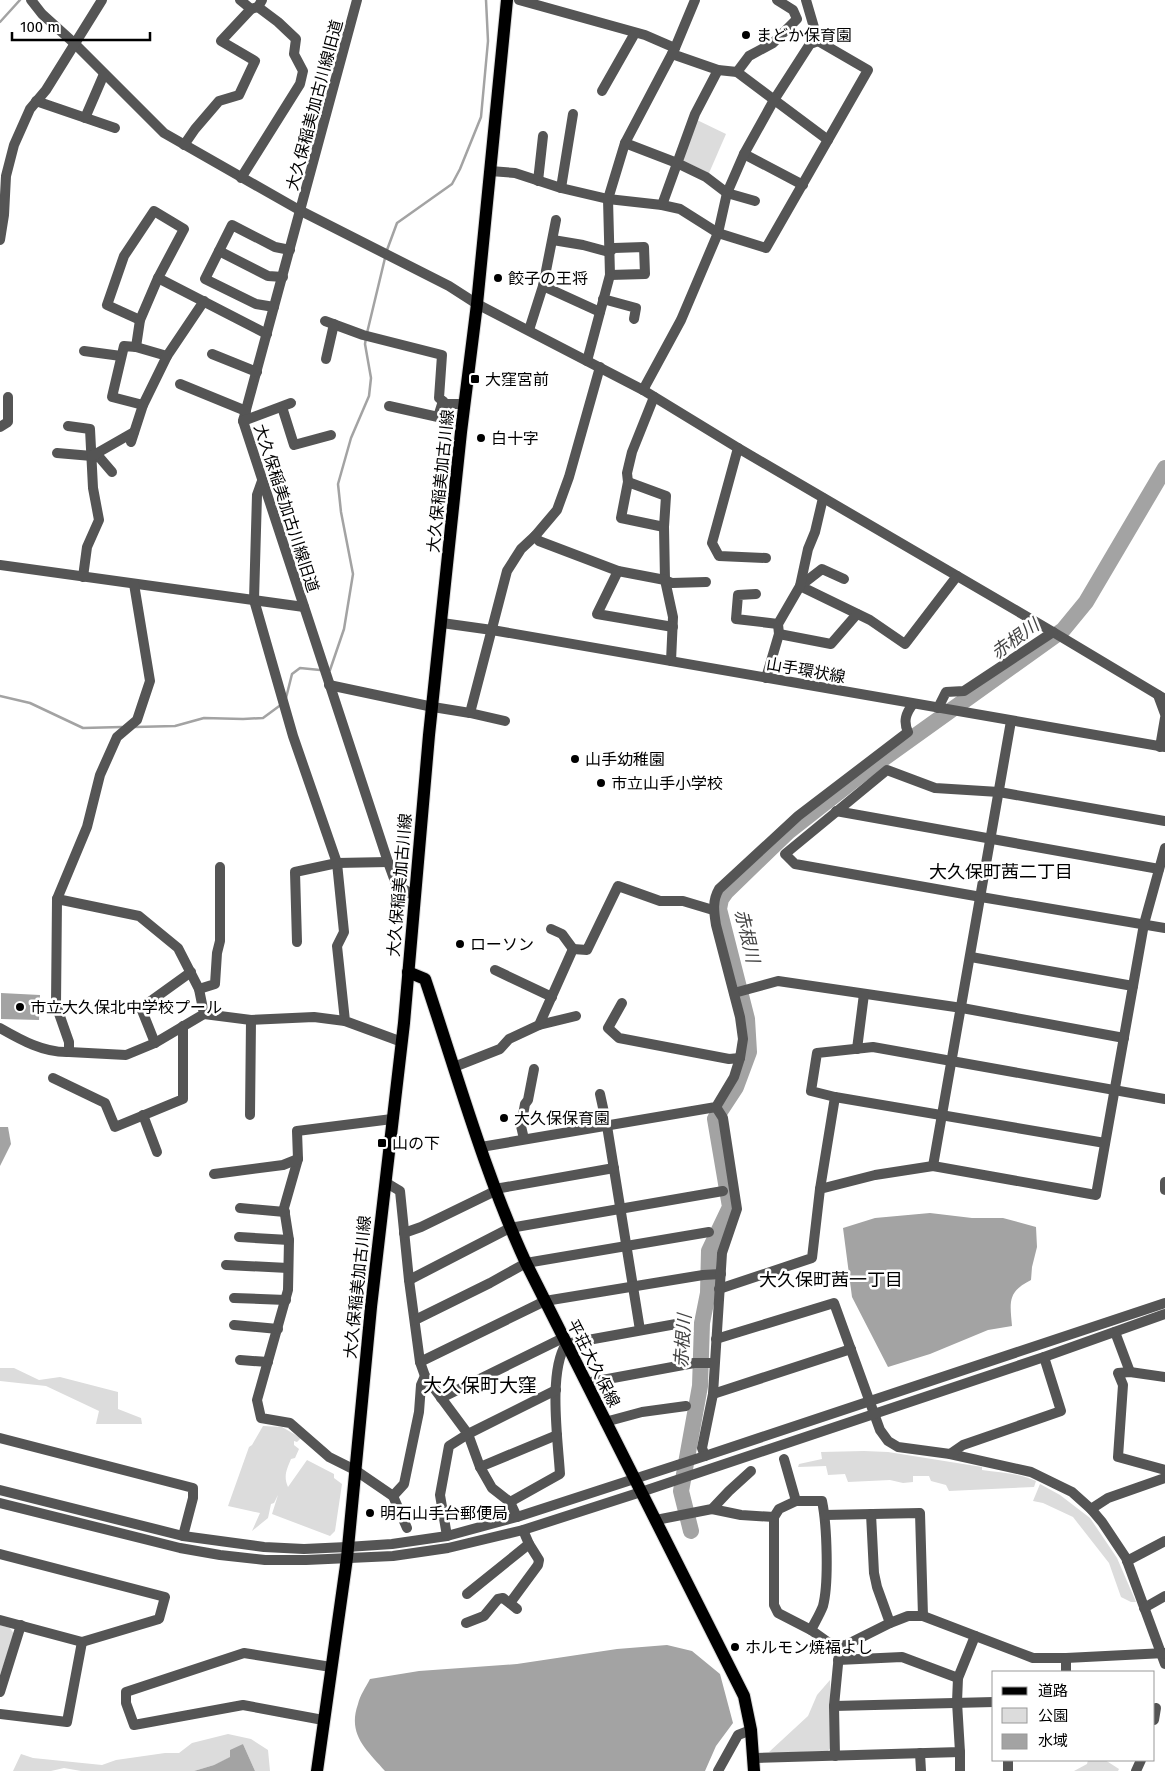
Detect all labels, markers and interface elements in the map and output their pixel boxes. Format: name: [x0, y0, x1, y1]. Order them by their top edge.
scale bar: [12, 10, 150, 42]
text: 100 m: [20, 18, 60, 36]
street label: 大久保稲美加古川線旧道: [283, 18, 346, 193]
place label: まどか保育園: [756, 26, 852, 45]
marker: まどか保育園: [740, 29, 752, 41]
place label: 餃子の王将: [508, 269, 588, 288]
marker: 餃子の王将: [492, 272, 504, 284]
place label: 大窪宮前: [485, 370, 549, 389]
marker: 大窪宮前: [469, 373, 481, 385]
street label: 大久保稲美加古川線: [424, 408, 457, 554]
street label: 大久保稲美加古川線旧道: [250, 422, 323, 595]
place label: 白十字: [491, 429, 539, 448]
marker: 白十字: [475, 432, 487, 444]
water label: 赤根川: [987, 613, 1045, 664]
street label: 山手環状線: [765, 654, 847, 687]
place label: 山手幼稚園: [585, 750, 665, 769]
marker: 山手幼稚園: [569, 753, 581, 765]
place label: 市立山手小学校: [611, 774, 723, 793]
marker: 市立山手小学校: [595, 777, 607, 789]
street label: 大久保稲美加古川線: [384, 812, 415, 958]
district label: 大久保町茜二丁目: [929, 861, 1073, 883]
water label: 赤根川: [730, 907, 764, 967]
place label: ローソン: [470, 935, 534, 954]
marker: ローソン: [454, 938, 466, 950]
place label: 市立大久保北中学校プール: [30, 998, 222, 1017]
marker: 市立大久保北中学校プール: [14, 1001, 26, 1013]
place label: 大久保保育園: [514, 1109, 610, 1128]
marker: 大久保保育園: [498, 1112, 510, 1124]
place label: 山の下: [392, 1134, 440, 1153]
marker: 山の下: [376, 1137, 388, 1149]
street label: 大久保稲美加古川線: [341, 1214, 374, 1360]
district label: 大久保町茜一丁目: [759, 1269, 903, 1291]
water label: 赤根川: [670, 1311, 696, 1369]
street label: 平荘大久保線: [563, 1316, 624, 1410]
district label: 大久保町大窪: [423, 1374, 537, 1397]
place label: 明石山手台郵便局: [380, 1504, 508, 1523]
marker: 明石山手台郵便局: [364, 1507, 376, 1519]
place label: ホルモン焼福よし: [745, 1638, 873, 1657]
marker: ホルモン焼福よし: [729, 1641, 741, 1653]
legend: [992, 1671, 1155, 1761]
text: 道路: [1038, 1682, 1068, 1700]
text: 公園: [1038, 1707, 1068, 1725]
text: 水域: [1038, 1732, 1068, 1750]

